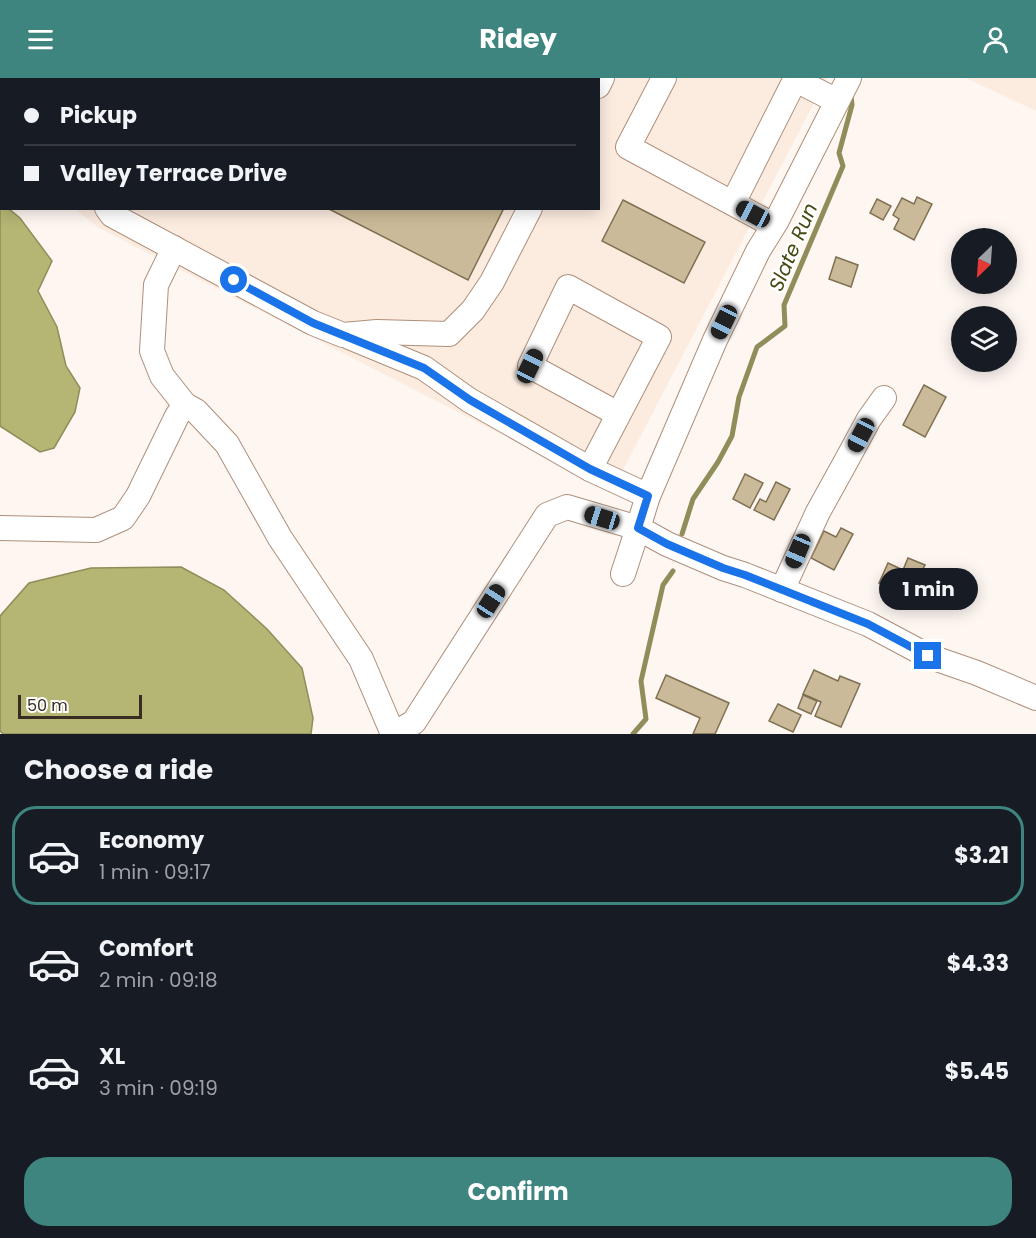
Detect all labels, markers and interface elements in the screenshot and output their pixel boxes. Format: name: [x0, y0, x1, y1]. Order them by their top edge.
text: Ridey: [479, 20, 557, 57]
icon: menu: [24, 23, 57, 56]
icon: person: [979, 23, 1012, 56]
text: Pickup: [60, 100, 137, 131]
text: Valley Terrace Drive: [60, 158, 287, 189]
car: [733, 198, 773, 230]
water label: Slate Run: [762, 199, 824, 295]
north arrow: [951, 228, 1017, 294]
map controls: [951, 228, 1017, 372]
route start: [220, 266, 247, 293]
car: [708, 302, 740, 342]
button: layers: [951, 306, 1017, 372]
car: [514, 346, 546, 386]
car: [845, 415, 877, 455]
car: [582, 504, 622, 532]
car: [783, 531, 813, 571]
callout: 1 min: [878, 569, 978, 611]
text: 1 min: [902, 575, 955, 603]
car: [474, 581, 508, 621]
route end: [914, 642, 941, 669]
scale bar: [18, 692, 142, 720]
text: 50 m: [27, 694, 68, 717]
text: Choose a ride: [24, 751, 213, 788]
text: Economy: [99, 825, 204, 856]
icon: car: [27, 829, 81, 883]
text: $3.21: [954, 840, 1009, 871]
text: 1 min · 09:17: [99, 858, 211, 886]
text: Comfort: [99, 933, 193, 964]
icon: car: [27, 937, 81, 991]
text: $4.33: [947, 948, 1009, 979]
text: 2 min · 09:18: [99, 966, 218, 994]
text: XL: [99, 1041, 125, 1072]
icon: car: [27, 1045, 81, 1099]
text: $5.45: [945, 1056, 1009, 1087]
text: 3 min · 09:19: [99, 1074, 218, 1102]
button: Confirm: [24, 1157, 1012, 1226]

